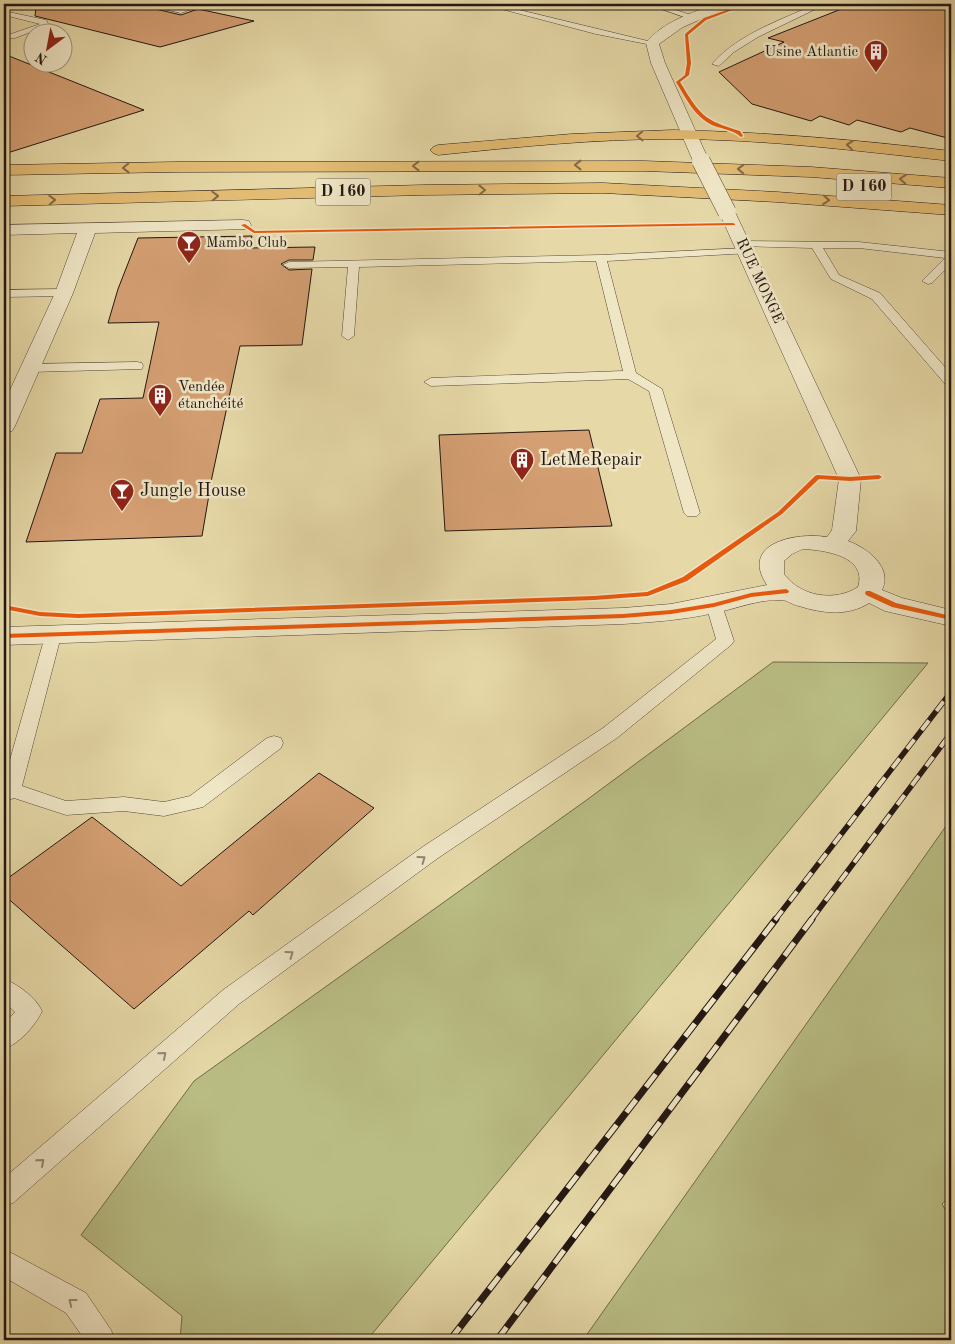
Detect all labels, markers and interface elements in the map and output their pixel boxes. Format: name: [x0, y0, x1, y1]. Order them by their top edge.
north arrow: [22, 22, 72, 72]
building icon: Usine Atlantic: [863, 39, 889, 73]
place label: Usine Atlantic: [764, 45, 858, 60]
text: N: [33, 49, 50, 67]
one-way arrow: [636, 130, 644, 141]
one-way arrow: [845, 140, 853, 151]
one-way arrow: [574, 160, 582, 170]
one-way arrow: [411, 161, 419, 171]
one-way arrow: [122, 163, 130, 173]
one-way arrow: [736, 164, 744, 174]
road number: D 160: [836, 173, 892, 200]
one-way arrow: [898, 173, 906, 184]
road number: D 160: [316, 178, 370, 206]
one-way arrow: [479, 184, 487, 195]
one-way arrow: [211, 190, 219, 201]
one-way arrow: [822, 194, 830, 205]
one-way arrow: [49, 195, 57, 205]
bar icon: Mambo Club: [176, 230, 202, 264]
place label: Mambo Club: [206, 236, 287, 251]
street label: RUE MONGE: [733, 236, 785, 326]
place label: Vendée étanchéité: [178, 380, 244, 412]
building icon: Vendée étanchéité: [147, 383, 173, 417]
building icon: LetMeRepair: [509, 447, 535, 481]
place label: LetMeRepair: [540, 451, 642, 469]
bar icon: Jungle House: [109, 478, 135, 512]
place label: Jungle House: [140, 482, 246, 500]
one-way arrow: [416, 856, 426, 865]
one-way arrow: [284, 951, 294, 960]
one-way arrow: [158, 1052, 167, 1061]
one-way arrow: [35, 1159, 44, 1168]
one-way arrow: [68, 1299, 78, 1308]

